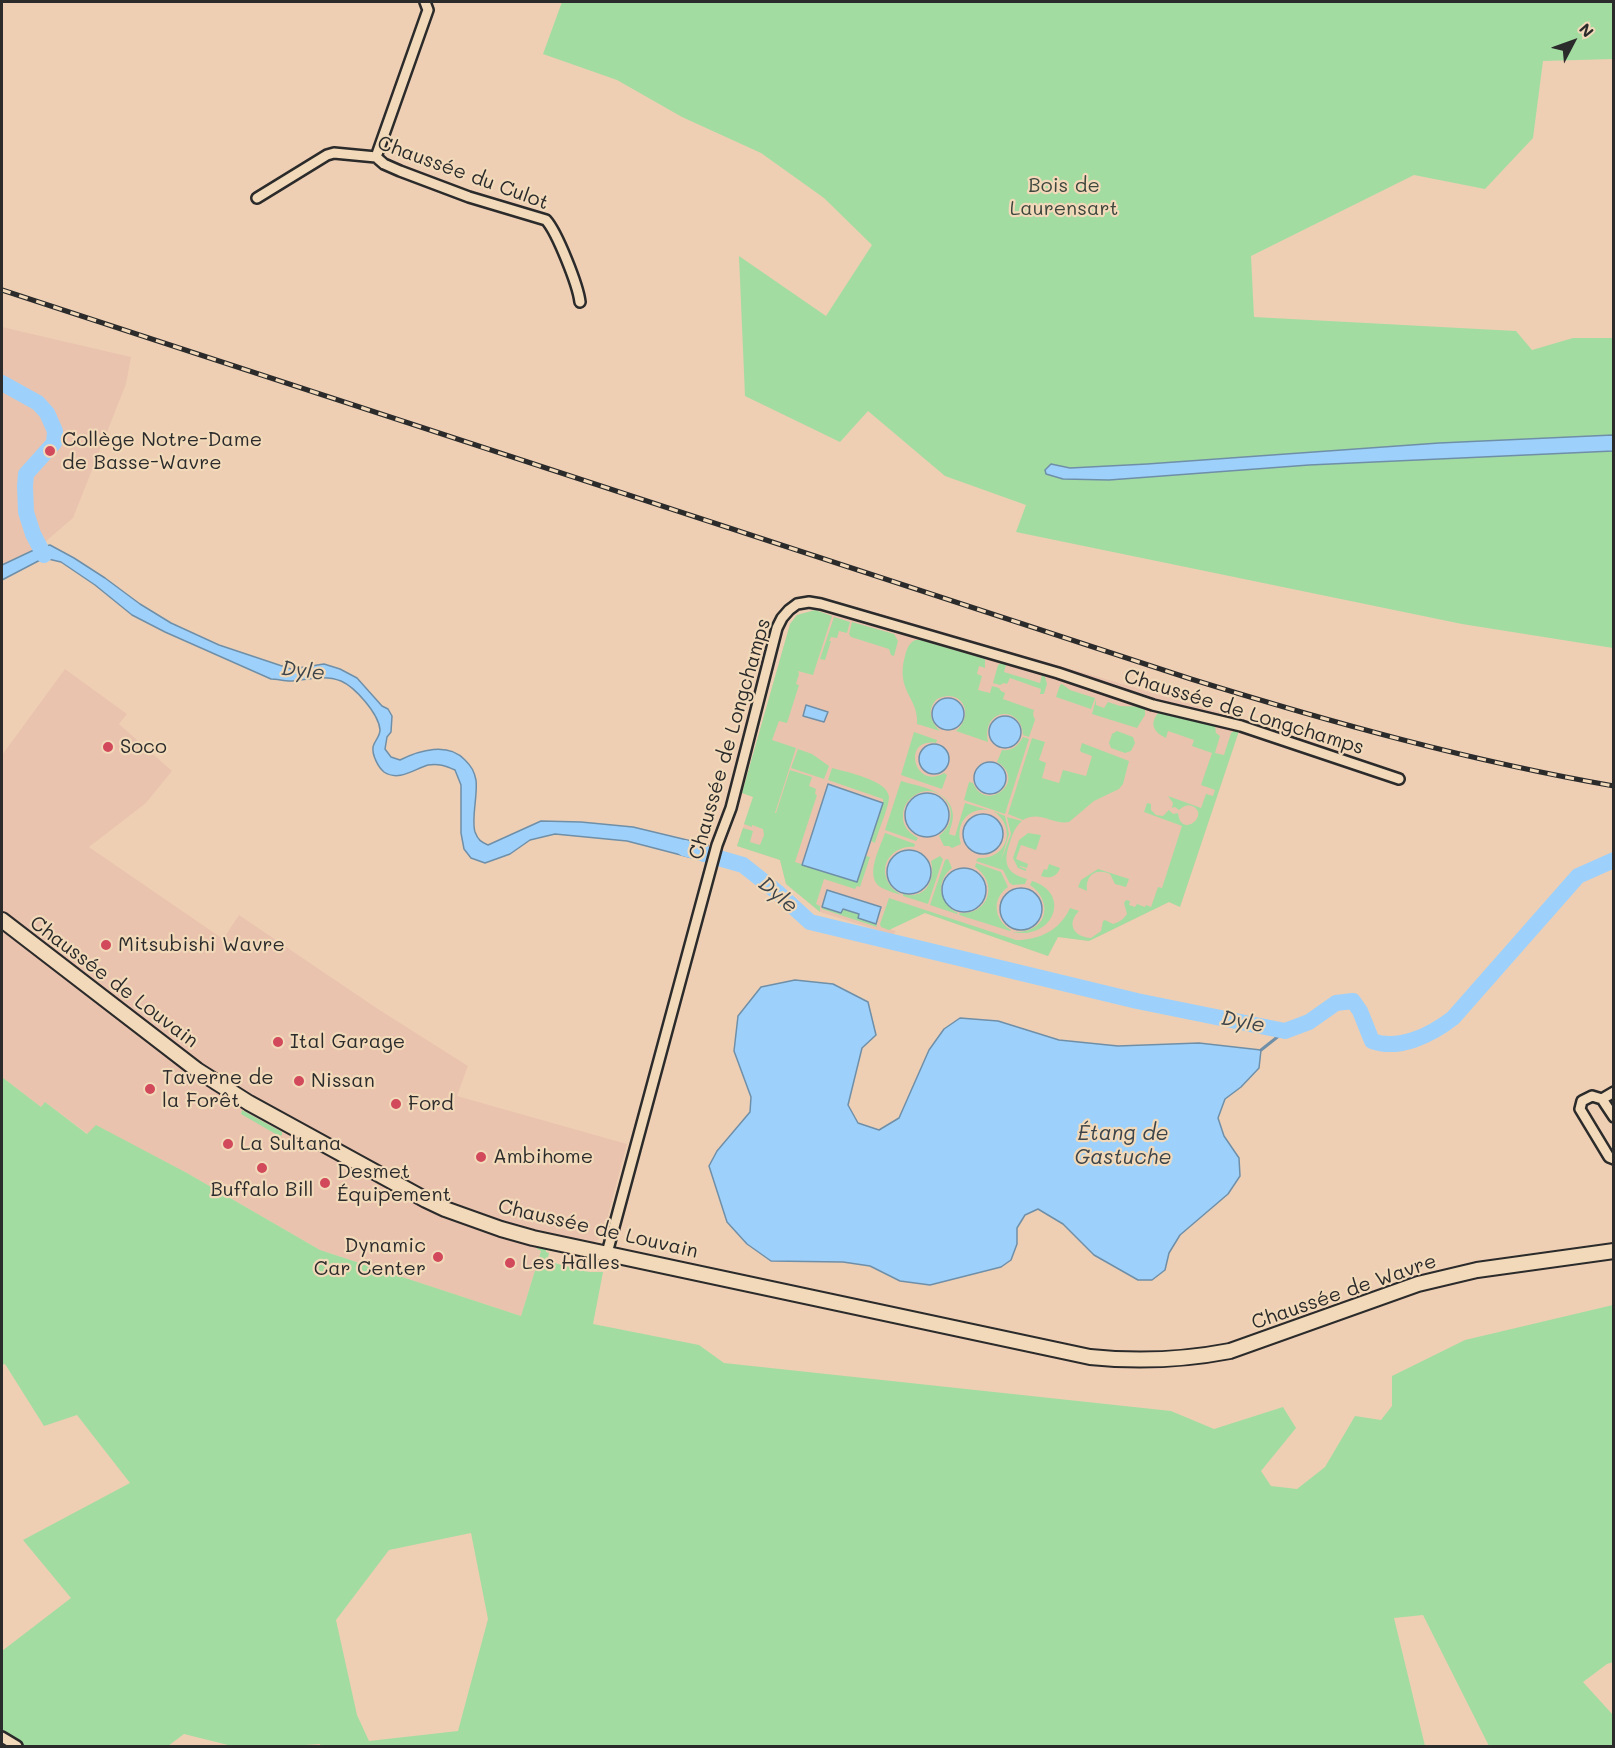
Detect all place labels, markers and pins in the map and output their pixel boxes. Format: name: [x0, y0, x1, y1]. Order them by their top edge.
place label: Collège Notre-Dame de Basse-Wavre: [62, 428, 262, 475]
marker: Collège Notre-Dame de Basse-Wavre: [43, 444, 57, 458]
place label: Soco: [120, 735, 167, 759]
marker: Soco: [101, 740, 115, 754]
place label: Mitsubishi Wavre: [118, 933, 285, 957]
marker: Mitsubishi Wavre: [99, 938, 113, 952]
place label: Ital Garage: [290, 1030, 405, 1054]
marker: Ital Garage: [271, 1035, 285, 1049]
place label: Taverne de la Forêt: [162, 1066, 274, 1113]
place label: Nissan: [311, 1069, 375, 1093]
marker: Nissan: [292, 1074, 306, 1088]
marker: Taverne de la Forêt: [143, 1082, 157, 1096]
place label: Ford: [408, 1092, 454, 1116]
marker: Ford: [389, 1097, 403, 1111]
place label: La Sultana: [240, 1132, 341, 1156]
marker: La Sultana: [221, 1137, 235, 1151]
place label: Ambihome: [493, 1145, 593, 1169]
marker: Ambihome: [474, 1150, 488, 1164]
place label: Desmet Équipement: [337, 1160, 451, 1207]
marker: Buffalo Bill: [255, 1161, 269, 1175]
marker: Desmet Équipement: [318, 1176, 332, 1190]
place label: Buffalo Bill: [210, 1178, 314, 1202]
place label: Dynamic Car Center: [314, 1234, 426, 1281]
marker: Dynamic Car Center: [431, 1250, 445, 1264]
place label: Les Halles: [522, 1251, 620, 1275]
marker: Les Halles: [503, 1256, 517, 1270]

